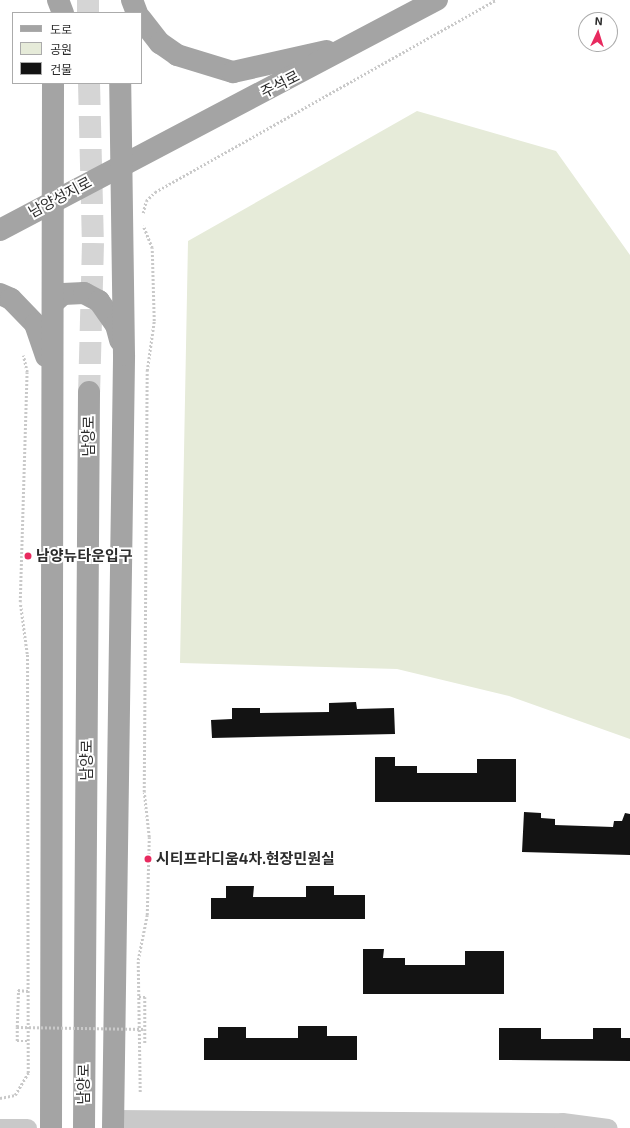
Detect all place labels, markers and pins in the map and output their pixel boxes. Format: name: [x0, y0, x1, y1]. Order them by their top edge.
place label: 남양뉴타운입구: [36, 547, 133, 565]
marker: 남양뉴타운입구: [23, 551, 33, 561]
place label: 시티프라디움4차.현장민원실: [156, 850, 335, 868]
marker: 시티프라디움4차.현장민원실: [143, 854, 153, 864]

